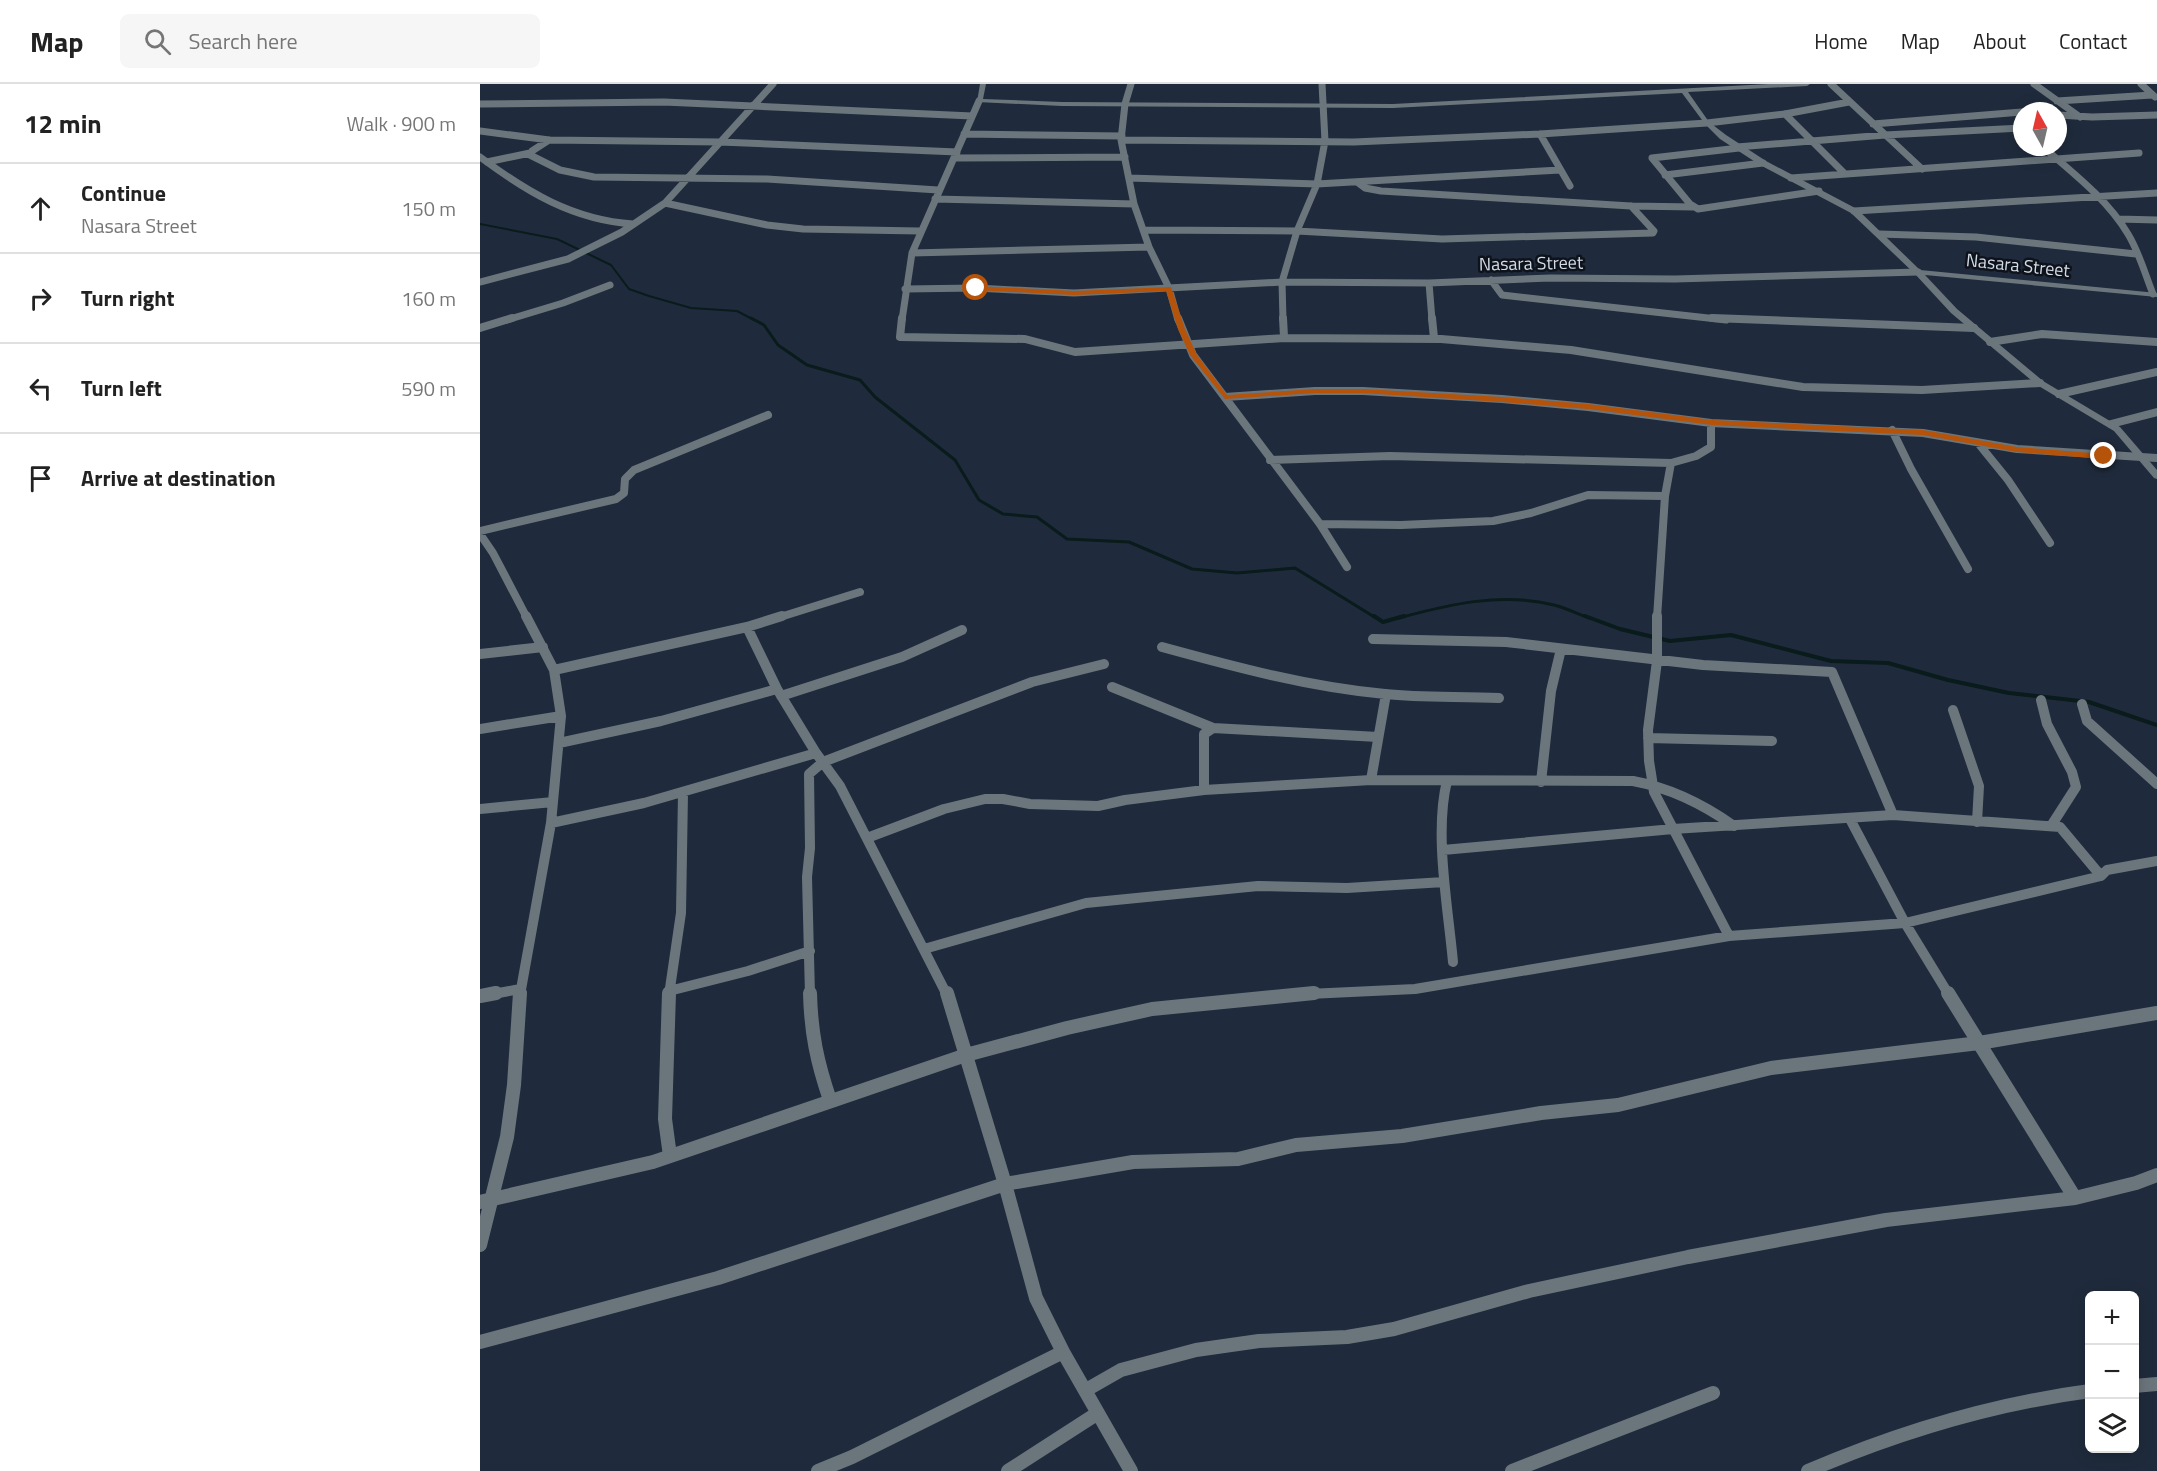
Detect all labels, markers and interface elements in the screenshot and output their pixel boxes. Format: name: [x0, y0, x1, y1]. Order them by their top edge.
search box: [120, 14, 540, 68]
text: Map: [30, 20, 84, 63]
text: Search here: [189, 24, 298, 58]
icon: search: [141, 25, 174, 58]
text: Home: [1814, 25, 1868, 57]
text: Map: [1901, 25, 1940, 57]
text: About: [1973, 25, 2026, 57]
text: Contact: [2059, 25, 2127, 57]
north arrow: [2013, 102, 2067, 156]
text: 12 min: [24, 104, 102, 143]
text: Walk · 900 m: [347, 108, 456, 139]
text: Continue: [81, 176, 166, 210]
icon: ahead: [24, 192, 57, 225]
text: 150 m: [401, 193, 456, 224]
text: Nasara Street: [81, 210, 197, 241]
street label: Nasara Street: [1965, 246, 2072, 284]
street label: Nasara Street: [1479, 249, 1584, 277]
route start: [962, 274, 988, 300]
text: Turn right: [81, 281, 175, 315]
icon: right: [24, 282, 57, 315]
text: 160 m: [401, 283, 456, 314]
text: Turn left: [81, 371, 162, 405]
icon: left: [24, 372, 57, 405]
text: 590 m: [401, 373, 456, 404]
route end: [2090, 442, 2116, 468]
text: Arrive at destination: [81, 461, 276, 495]
icon: arrive: [24, 462, 57, 495]
map controls: [2085, 1291, 2139, 1453]
button: +: [2085, 1291, 2139, 1345]
button: −: [2085, 1345, 2139, 1399]
button: layers: [2085, 1399, 2139, 1453]

